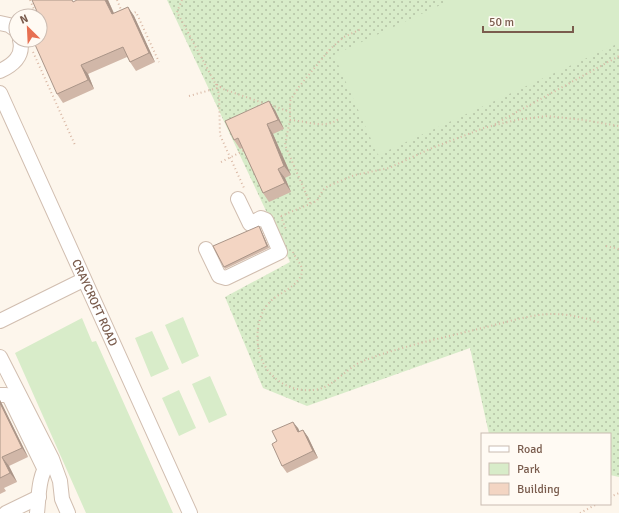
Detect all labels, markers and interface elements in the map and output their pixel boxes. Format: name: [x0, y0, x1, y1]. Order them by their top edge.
north arrow: [8, 8, 48, 48]
scale bar: [483, 8, 573, 34]
text: N: [18, 12, 30, 27]
text: 50 m: [489, 15, 514, 30]
street label: CRAYCROFT ROAD: [68, 257, 121, 349]
legend: [481, 433, 611, 505]
text: Road: [517, 442, 543, 457]
text: Park: [517, 462, 540, 477]
text: Building: [517, 482, 560, 497]

